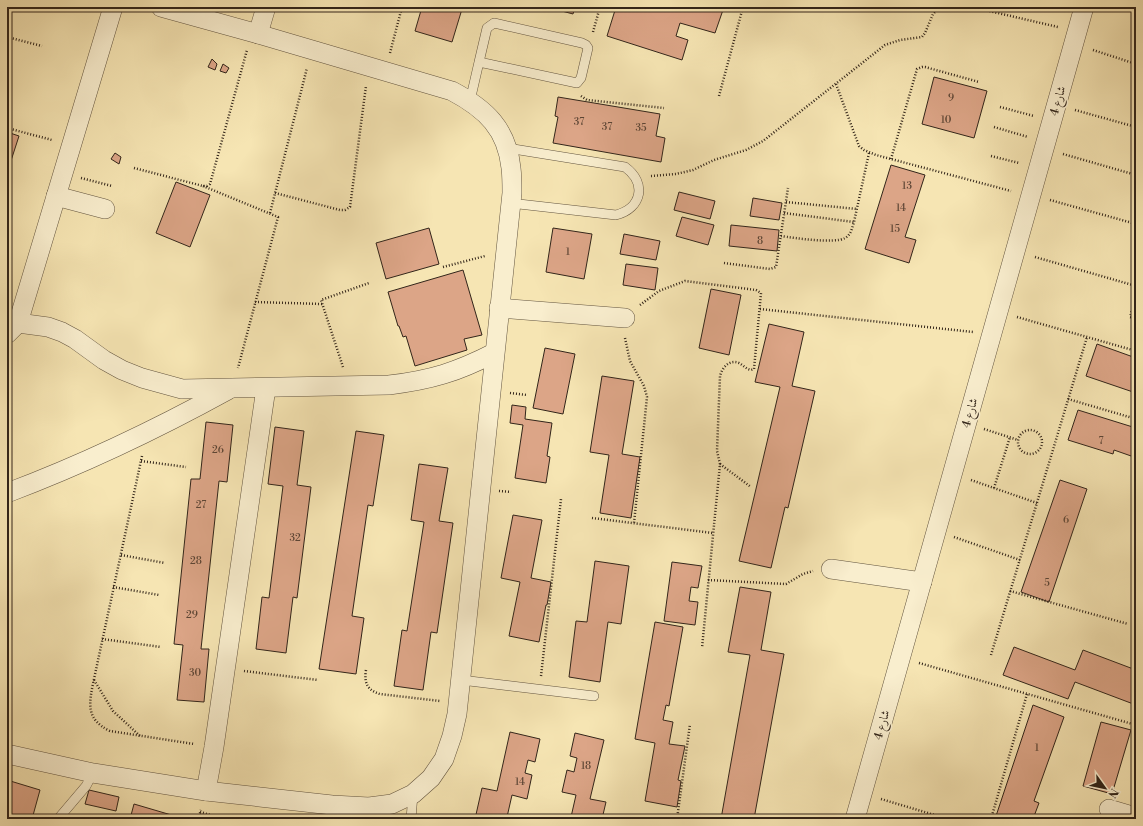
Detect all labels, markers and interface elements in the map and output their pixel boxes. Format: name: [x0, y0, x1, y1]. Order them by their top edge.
street label: شارع 4: [1047, 84, 1072, 119]
house number: 9: [948, 92, 954, 104]
house number: 10: [941, 114, 952, 126]
house number: 37: [574, 116, 584, 128]
house number: 37: [602, 121, 612, 133]
house number: 35: [635, 122, 647, 134]
house number: 13: [902, 180, 912, 192]
house number: 14: [896, 202, 906, 214]
house number: 15: [890, 223, 900, 235]
house number: 8: [757, 235, 763, 247]
house number: 1: [566, 246, 571, 258]
street label: شارع 4: [959, 396, 984, 431]
house number: 7: [1098, 435, 1104, 447]
house number: 26: [212, 444, 224, 456]
house number: 27: [196, 499, 206, 511]
house number: 6: [1063, 514, 1069, 526]
house number: 32: [289, 532, 301, 544]
house number: 28: [190, 555, 202, 567]
house number: 5: [1044, 577, 1050, 589]
house number: 29: [186, 609, 198, 621]
house number: 30: [189, 667, 201, 679]
street label: شارع 4: [871, 708, 896, 743]
house number: 1: [1035, 742, 1040, 754]
house number: 18: [581, 760, 591, 772]
north arrow: [1085, 768, 1125, 808]
house number: 14: [515, 776, 525, 788]
text: N: [1104, 785, 1121, 801]

